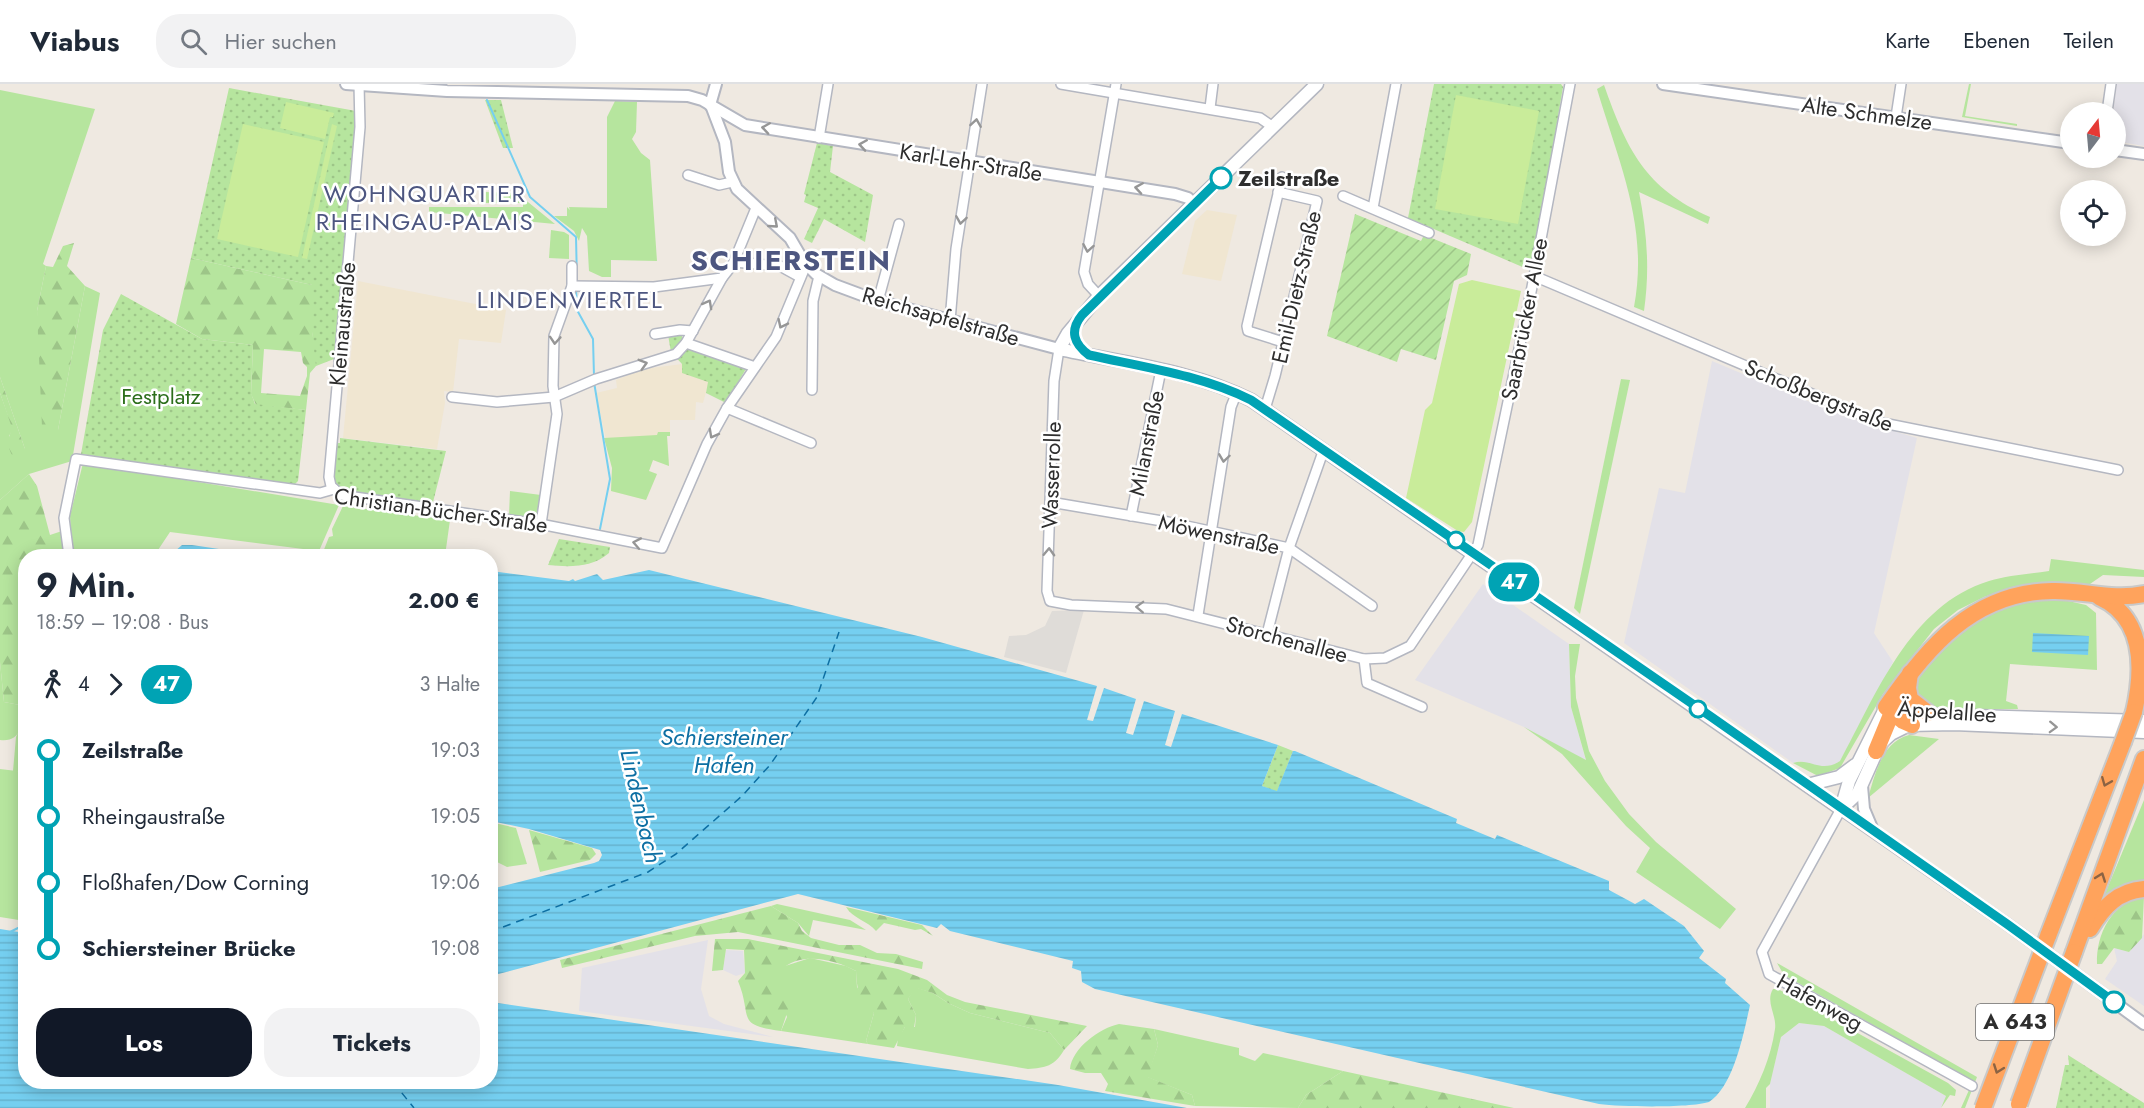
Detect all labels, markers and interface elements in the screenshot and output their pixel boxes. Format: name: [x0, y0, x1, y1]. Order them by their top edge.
search box: [156, 14, 576, 68]
text: Viabus: [30, 21, 120, 62]
icon: search: [177, 25, 210, 58]
text: Hier suchen: [225, 25, 337, 57]
text: Karte: [1885, 26, 1930, 56]
text: Ebenen: [1963, 26, 2030, 56]
text: Teilen: [2063, 26, 2114, 56]
street label: Alte Schmelze: [1800, 88, 1934, 138]
north arrow: [2060, 102, 2126, 168]
map controls: [2060, 102, 2126, 246]
one-way arrow: [969, 118, 982, 128]
one-way arrow: [761, 123, 771, 135]
street label: Karl-Lehr-Straße: [897, 135, 1045, 189]
one-way arrow: [859, 139, 869, 152]
place label: Zeilstraße: [1238, 162, 1339, 194]
marker: Zeilstraße: [1210, 167, 1232, 189]
district label: WOHNQUARTIER RHEINGAU-PALAIS: [316, 176, 534, 239]
button: locate: [2060, 180, 2126, 246]
one-way arrow: [1134, 182, 1144, 195]
street label: Emil-Dietz-Straße: [1263, 207, 1329, 367]
one-way arrow: [955, 215, 967, 224]
one-way arrow: [767, 217, 778, 228]
street label: Saarbrücker Allee: [1493, 235, 1555, 403]
district label: SCHIERSTEIN: [691, 240, 891, 281]
one-way arrow: [1082, 242, 1095, 252]
street label: Kleinaustraße: [321, 261, 363, 387]
street label: Reichsapfelstraße: [859, 278, 1023, 354]
district label: LINDENVIERTEL: [477, 282, 663, 317]
one-way arrow: [700, 300, 712, 310]
one-way arrow: [777, 317, 789, 328]
one-way arrow: [548, 336, 561, 345]
street label: Schoßbergstraße: [1740, 351, 1898, 439]
one-way arrow: [638, 359, 648, 372]
park label: Festplatz: [121, 380, 201, 412]
street label: Milanstraße: [1120, 388, 1172, 498]
street label: Wasserrolle: [1033, 421, 1069, 529]
one-way arrow: [709, 428, 720, 438]
one-way arrow: [1218, 453, 1230, 462]
street label: Christian-Bücher-Straße: [332, 479, 550, 541]
street label: Möwenstraße: [1155, 506, 1283, 562]
unlabelled marker: [1447, 531, 1465, 549]
one-way arrow: [633, 537, 643, 550]
one-way arrow: [1042, 547, 1055, 556]
text: 9 Min.: [36, 562, 136, 609]
line badge: 47: [1487, 562, 1541, 602]
text: 47: [1500, 567, 1528, 597]
text: 2.00 €: [408, 584, 480, 616]
one-way arrow: [1136, 600, 1145, 613]
street label: Storchenallee: [1223, 607, 1351, 671]
text: 18:59 – 19:08 · Bus: [36, 608, 209, 637]
icon: walk: [36, 668, 69, 701]
icon: forward: [99, 668, 132, 701]
text: 47: [153, 669, 180, 699]
text: 4: [78, 670, 90, 699]
text: 3 Halte: [419, 670, 480, 699]
street label: Äppelallee: [1896, 692, 1998, 730]
unlabelled marker: [1689, 700, 1707, 718]
water label: Schiersteiner Hafen: [660, 719, 790, 782]
one-way arrow: [2048, 721, 2057, 734]
text: Zeilstraße: [82, 734, 183, 766]
text: 19:03: [431, 736, 480, 765]
water label: Lindenbach: [611, 745, 672, 866]
one-way arrow: [2101, 776, 2113, 787]
text: Rheingaustraße: [82, 800, 225, 832]
text: 19:05: [430, 802, 480, 831]
text: Floßhafen/Dow Corning: [82, 866, 309, 898]
text: 19:06: [430, 868, 480, 897]
one-way arrow: [2094, 872, 2107, 883]
text: Schiersteiner Brücke: [82, 932, 296, 964]
text: 19:08: [431, 934, 480, 963]
street label: Hafenweg: [1771, 965, 1869, 1039]
unlabelled marker: [2103, 991, 2125, 1013]
road number: A 643: [1976, 1004, 2054, 1040]
button: Los: [36, 1008, 252, 1077]
button: Tickets: [264, 1008, 480, 1077]
one-way arrow: [1992, 1063, 2005, 1074]

